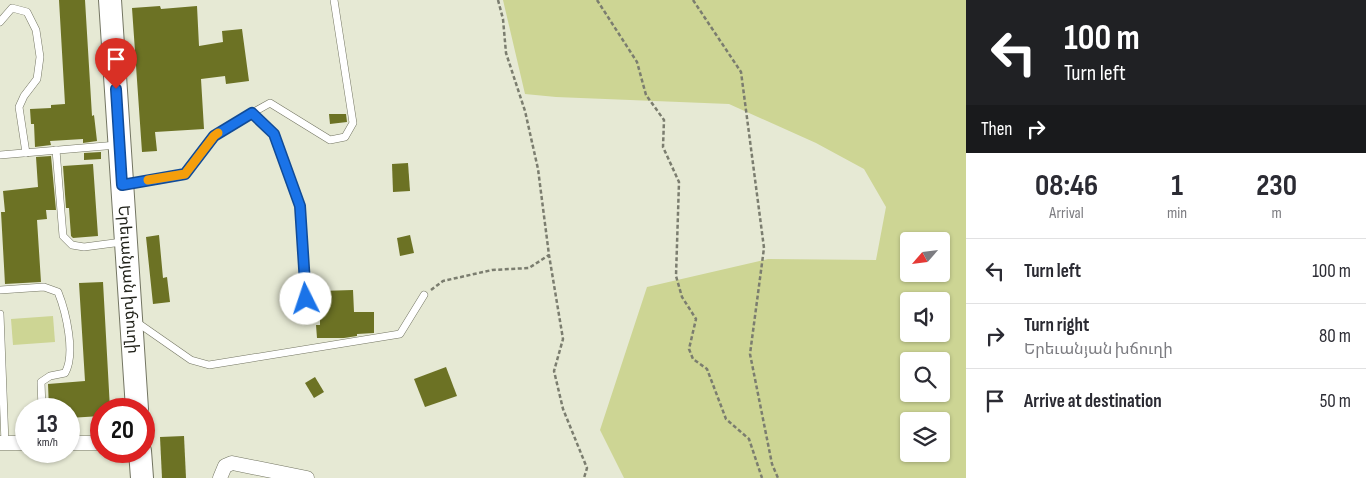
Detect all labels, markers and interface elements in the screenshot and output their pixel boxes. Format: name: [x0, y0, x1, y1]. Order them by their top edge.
text: 100 m: [1064, 17, 1140, 60]
icon: left: [981, 20, 1046, 85]
pin: [95, 38, 137, 89]
icon: arrive: [102, 45, 130, 73]
text: Turn left: [1064, 60, 1126, 87]
icon: right: [1022, 115, 1050, 143]
text: Then: [981, 118, 1012, 141]
text: 08:46: [1035, 168, 1098, 204]
text: 1: [1171, 168, 1183, 204]
text: 230: [1256, 168, 1297, 204]
text: Arrival: [1049, 204, 1084, 223]
text: min: [1167, 204, 1187, 223]
text: m: [1271, 204, 1282, 223]
street label: Երեւանյան խճուղի: [114, 205, 143, 354]
north arrow: [900, 232, 950, 282]
map controls: [900, 232, 950, 462]
icon: left: [981, 257, 1009, 285]
text: Turn left: [1024, 260, 1081, 283]
text: 100 m: [1312, 260, 1351, 283]
position arrow: [279, 272, 331, 324]
button: sound: [900, 292, 950, 342]
text: Turn right: [1024, 314, 1089, 337]
icon: right: [981, 322, 1009, 350]
text: 80 m: [1319, 325, 1351, 348]
text: Երեւանյան խճուղի: [1024, 340, 1173, 359]
button: search: [900, 352, 950, 402]
icon: arrive: [981, 387, 1009, 415]
text: Arrive at destination: [1024, 390, 1162, 413]
text: 50 m: [1320, 390, 1351, 413]
speed limit sign: 20: [90, 398, 155, 463]
text: 13: [37, 409, 58, 440]
button: layers: [900, 412, 950, 462]
text: km/h: [37, 435, 58, 450]

